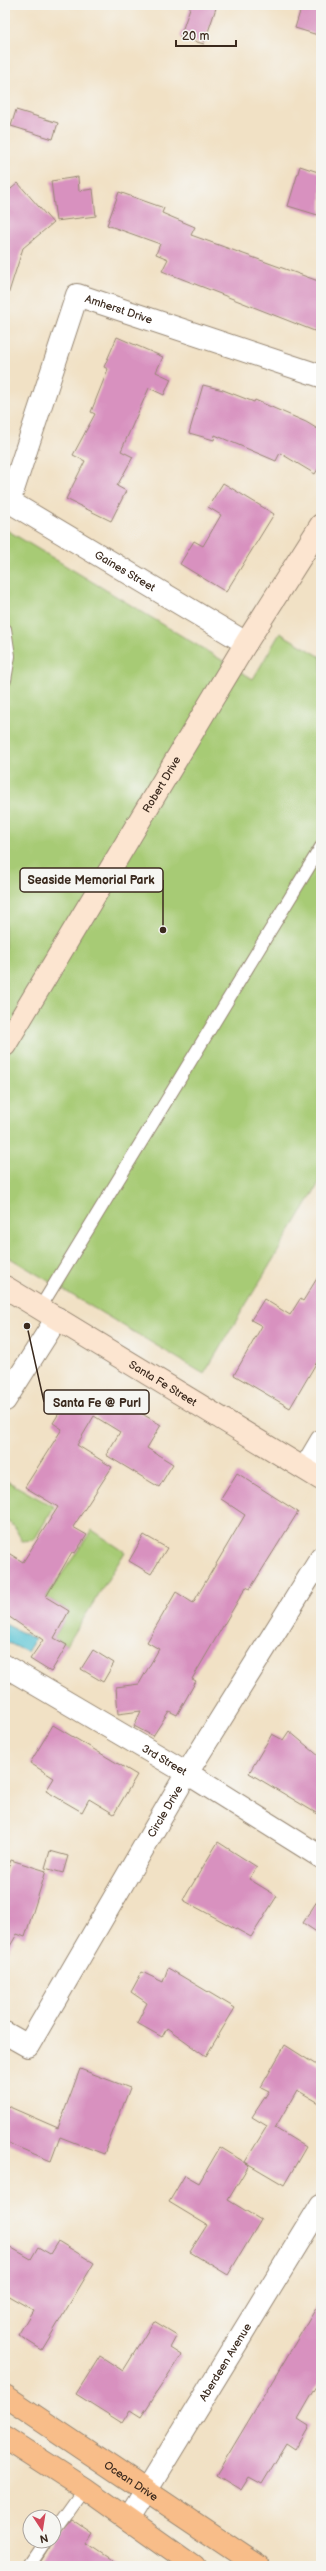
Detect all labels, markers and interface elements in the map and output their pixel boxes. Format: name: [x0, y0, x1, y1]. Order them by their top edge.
scale bar: [176, 22, 236, 48]
text: 20 m: [182, 29, 209, 44]
street label: Amherst Drive: [84, 292, 155, 326]
street label: Gaines Street: [93, 548, 158, 594]
street label: Robert Drive: [139, 753, 183, 815]
callout: Seaside Memorial Park: [20, 868, 163, 892]
text: Seaside Memorial Park: [27, 873, 155, 888]
street label: Santa Fe Street: [127, 1357, 200, 1409]
callout: Santa Fe @ Purl: [44, 1390, 149, 1414]
text: Santa Fe @ Purl: [53, 1396, 141, 1411]
street label: 3rd Street: [140, 1742, 190, 1778]
street label: Circle Drive: [145, 1783, 185, 1840]
street label: Aberdeen Avenue: [196, 2320, 254, 2403]
street label: Ocean Drive: [102, 2458, 161, 2504]
north arrow: [22, 2509, 62, 2549]
text: N: [39, 2531, 49, 2546]

